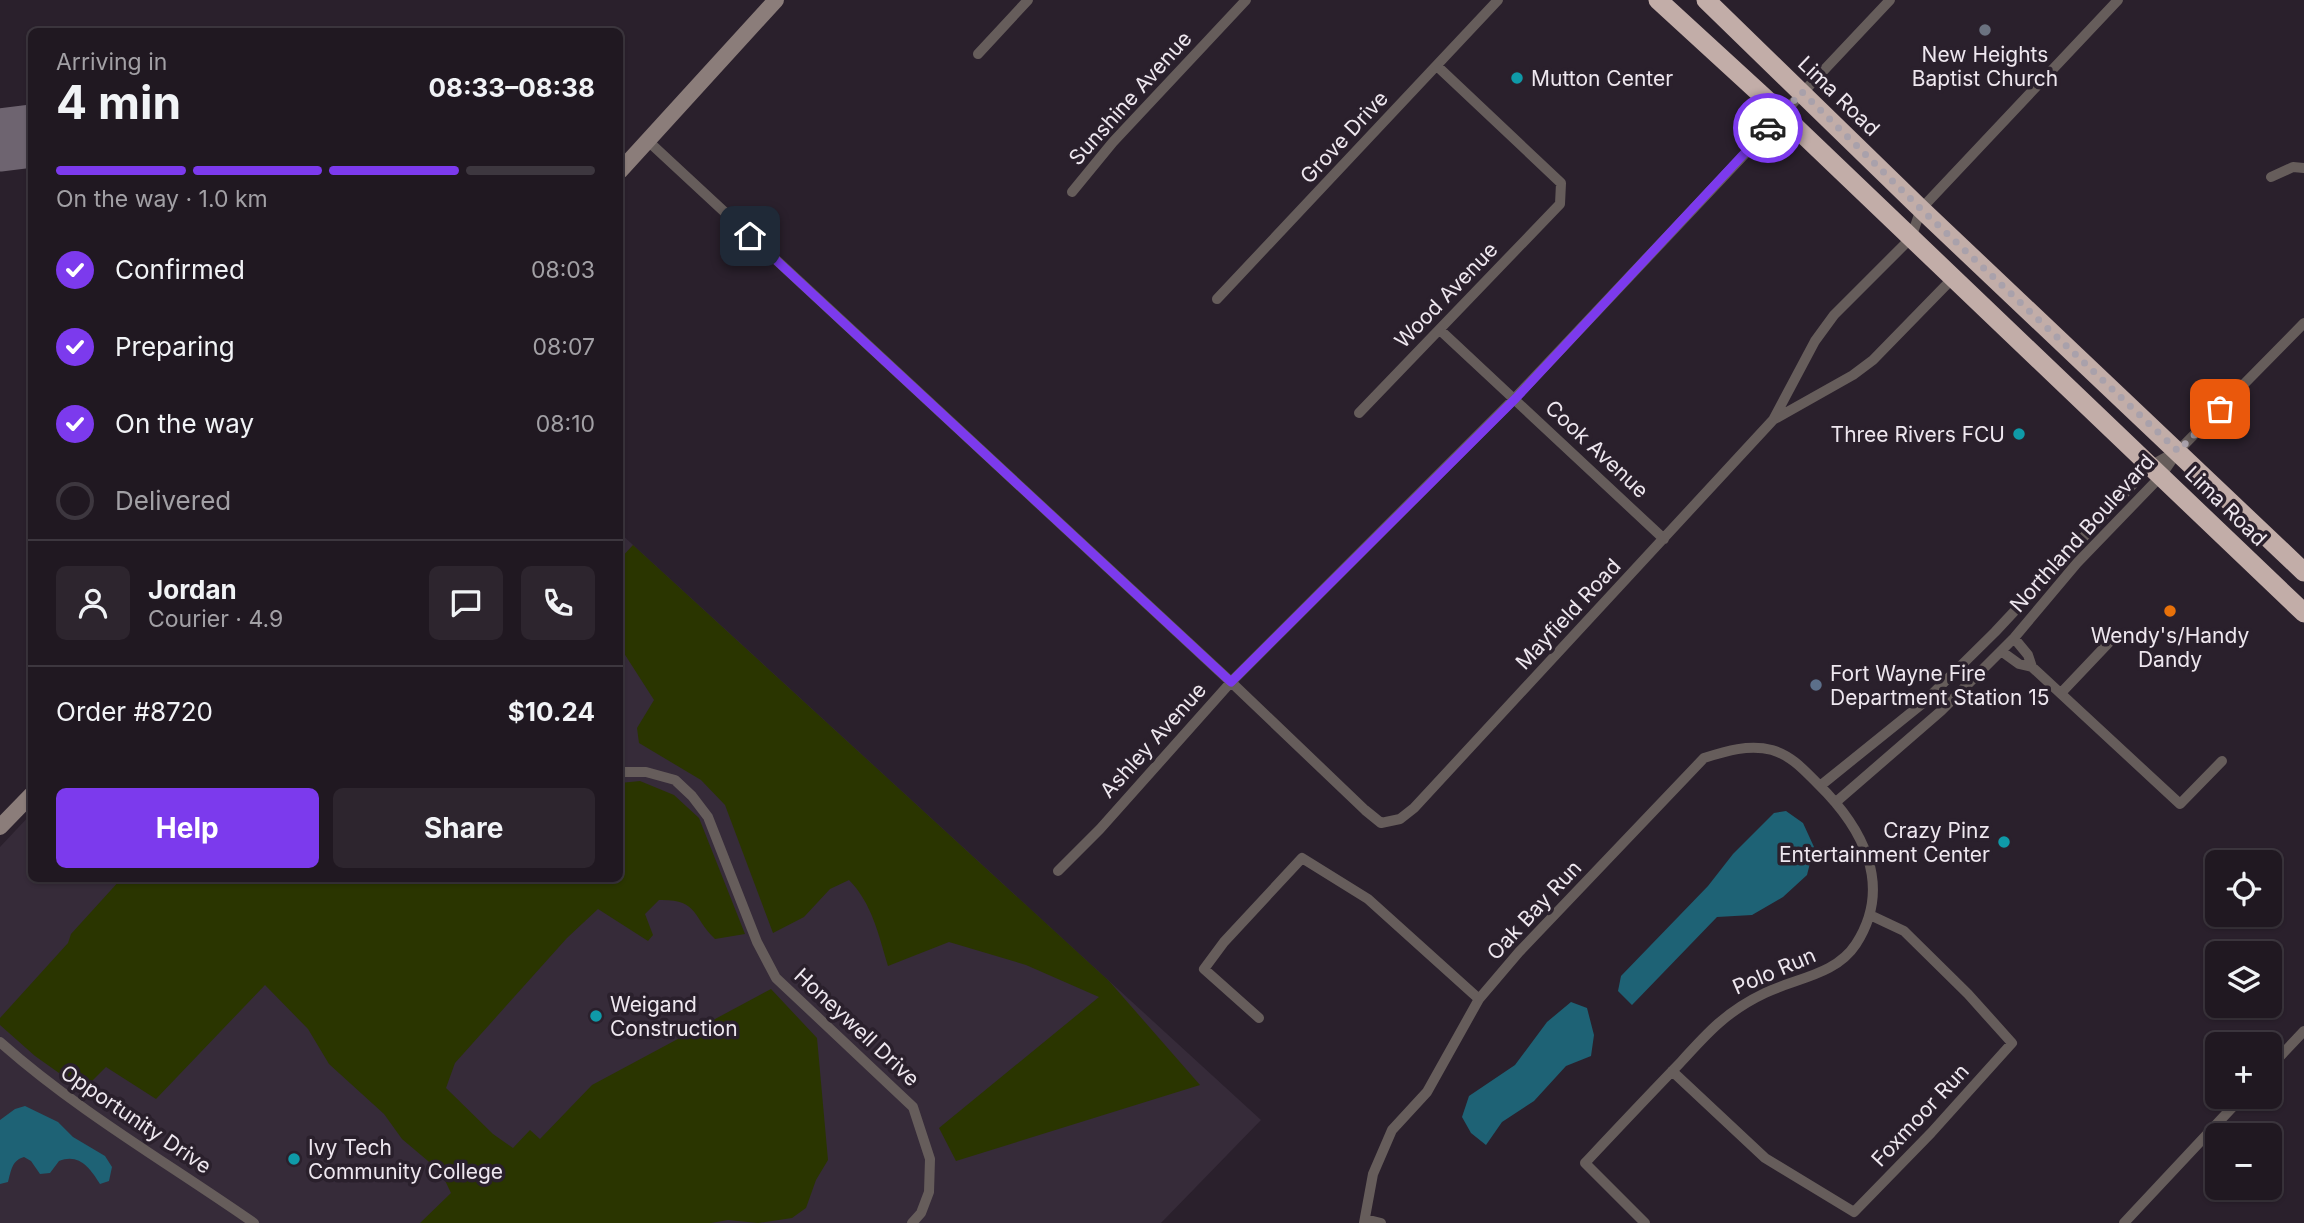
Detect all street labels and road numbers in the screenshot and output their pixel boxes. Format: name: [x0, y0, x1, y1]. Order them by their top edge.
street label: Sunshine Avenue: [1063, 26, 1197, 170]
street label: Lima Road: [1793, 51, 1885, 141]
street label: Grove Drive: [1295, 86, 1393, 188]
street label: Wood Avenue: [1389, 237, 1503, 353]
street label: Cook Avenue: [1540, 395, 1654, 503]
street label: Northland Boulevard: [2005, 449, 2159, 617]
street label: Lima Road: [2180, 461, 2272, 551]
street label: Mayfield Road: [1510, 553, 1626, 675]
street label: Ashley Avenue: [1095, 677, 1211, 803]
street label: Oak Bay Run: [1482, 855, 1586, 965]
street label: Polo Run: [1729, 942, 1819, 1000]
street label: Honeywell Drive: [789, 963, 925, 1091]
street label: Opportunity Drive: [56, 1059, 216, 1179]
street label: Foxmoor Run: [1866, 1059, 1974, 1171]

